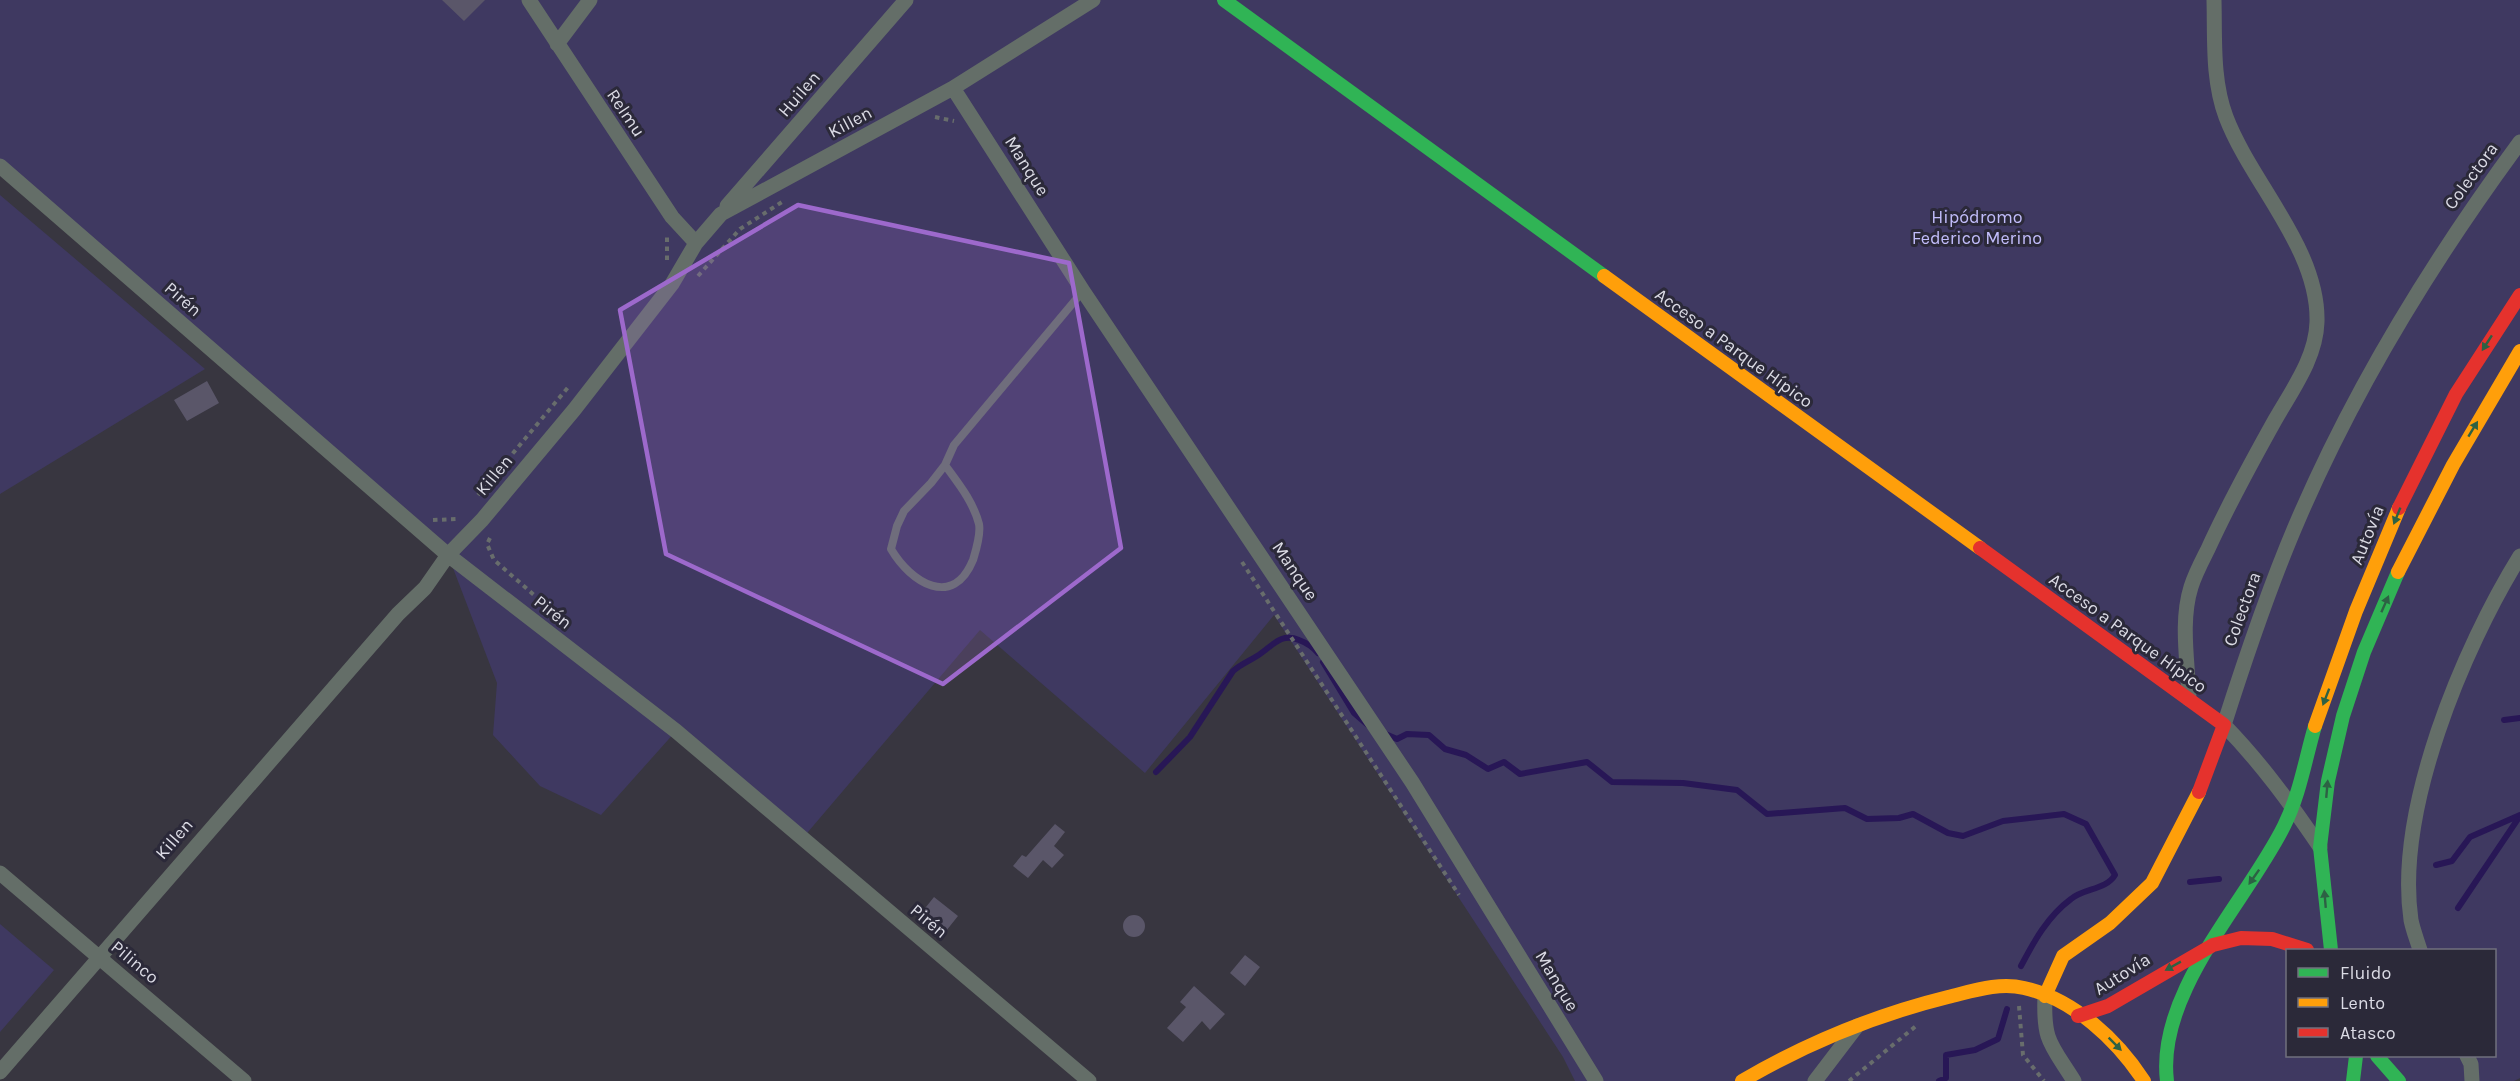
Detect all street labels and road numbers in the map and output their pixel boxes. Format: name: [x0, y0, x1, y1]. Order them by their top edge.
street label: Huilen: [773, 67, 825, 121]
street label: Relmu: [602, 85, 650, 141]
street label: Killen: [824, 101, 876, 143]
street label: Manque: [1000, 132, 1054, 200]
street label: Colectora: [2439, 138, 2503, 214]
street label: Pirén: [160, 277, 206, 321]
street label: Acceso a Parque Hípico: [1651, 283, 1817, 413]
street label: Killen: [471, 450, 517, 500]
street label: Autovía: [2345, 502, 2389, 568]
street label: Manque: [1267, 537, 1323, 605]
street label: Acceso a Parque Hípico: [2045, 568, 2211, 698]
street label: Colectora: [2218, 569, 2266, 649]
street label: Pirén: [530, 590, 576, 634]
street label: Killen: [150, 814, 198, 864]
street label: Pirén: [906, 899, 952, 943]
street label: Pilinco: [107, 936, 163, 988]
street label: Manque: [1530, 947, 1584, 1015]
street label: Autovía: [2090, 948, 2154, 1000]

